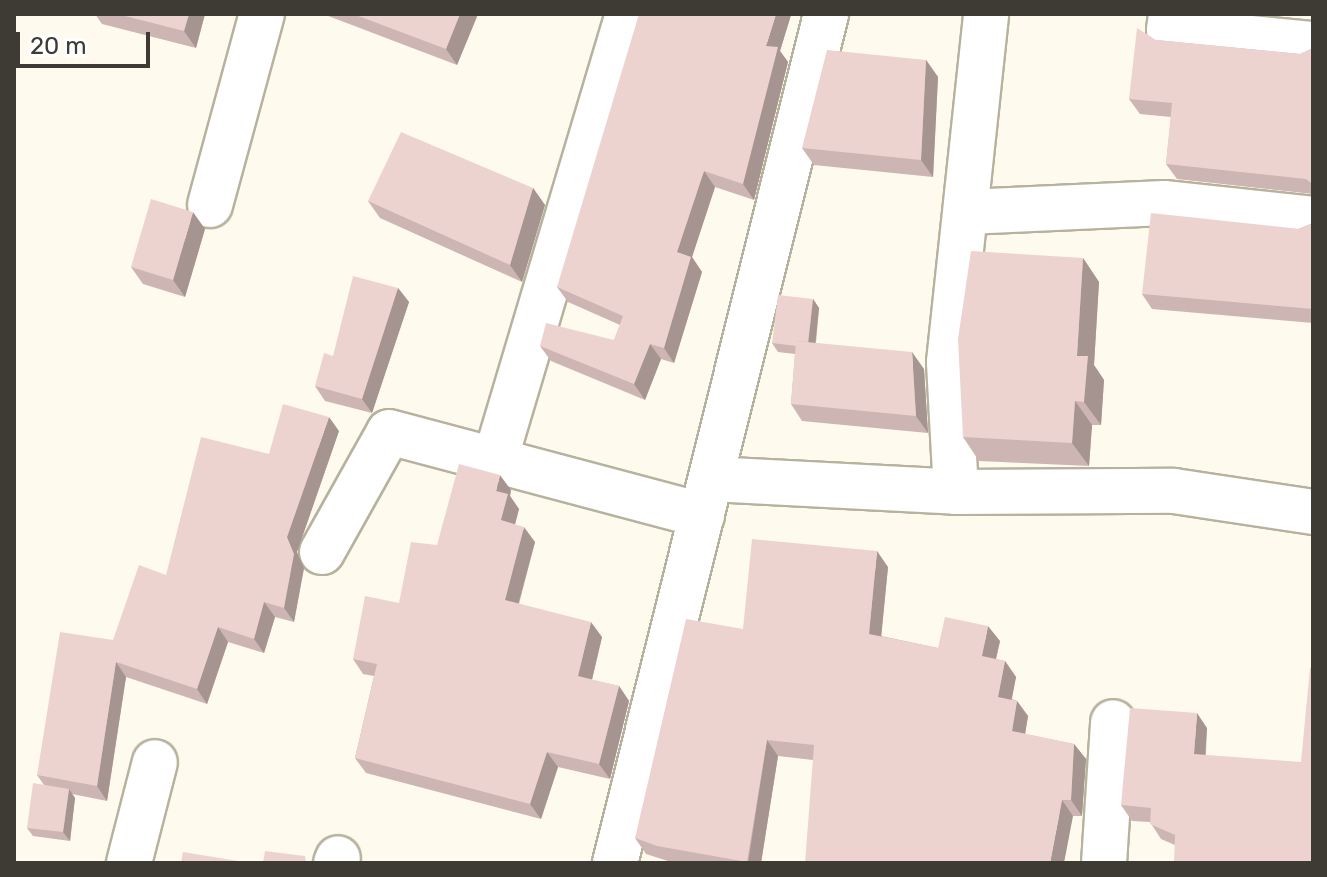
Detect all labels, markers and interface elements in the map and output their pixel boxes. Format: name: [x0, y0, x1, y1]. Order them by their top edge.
scale bar: [20, 16, 154, 66]
text: 20 m: [30, 32, 87, 60]

